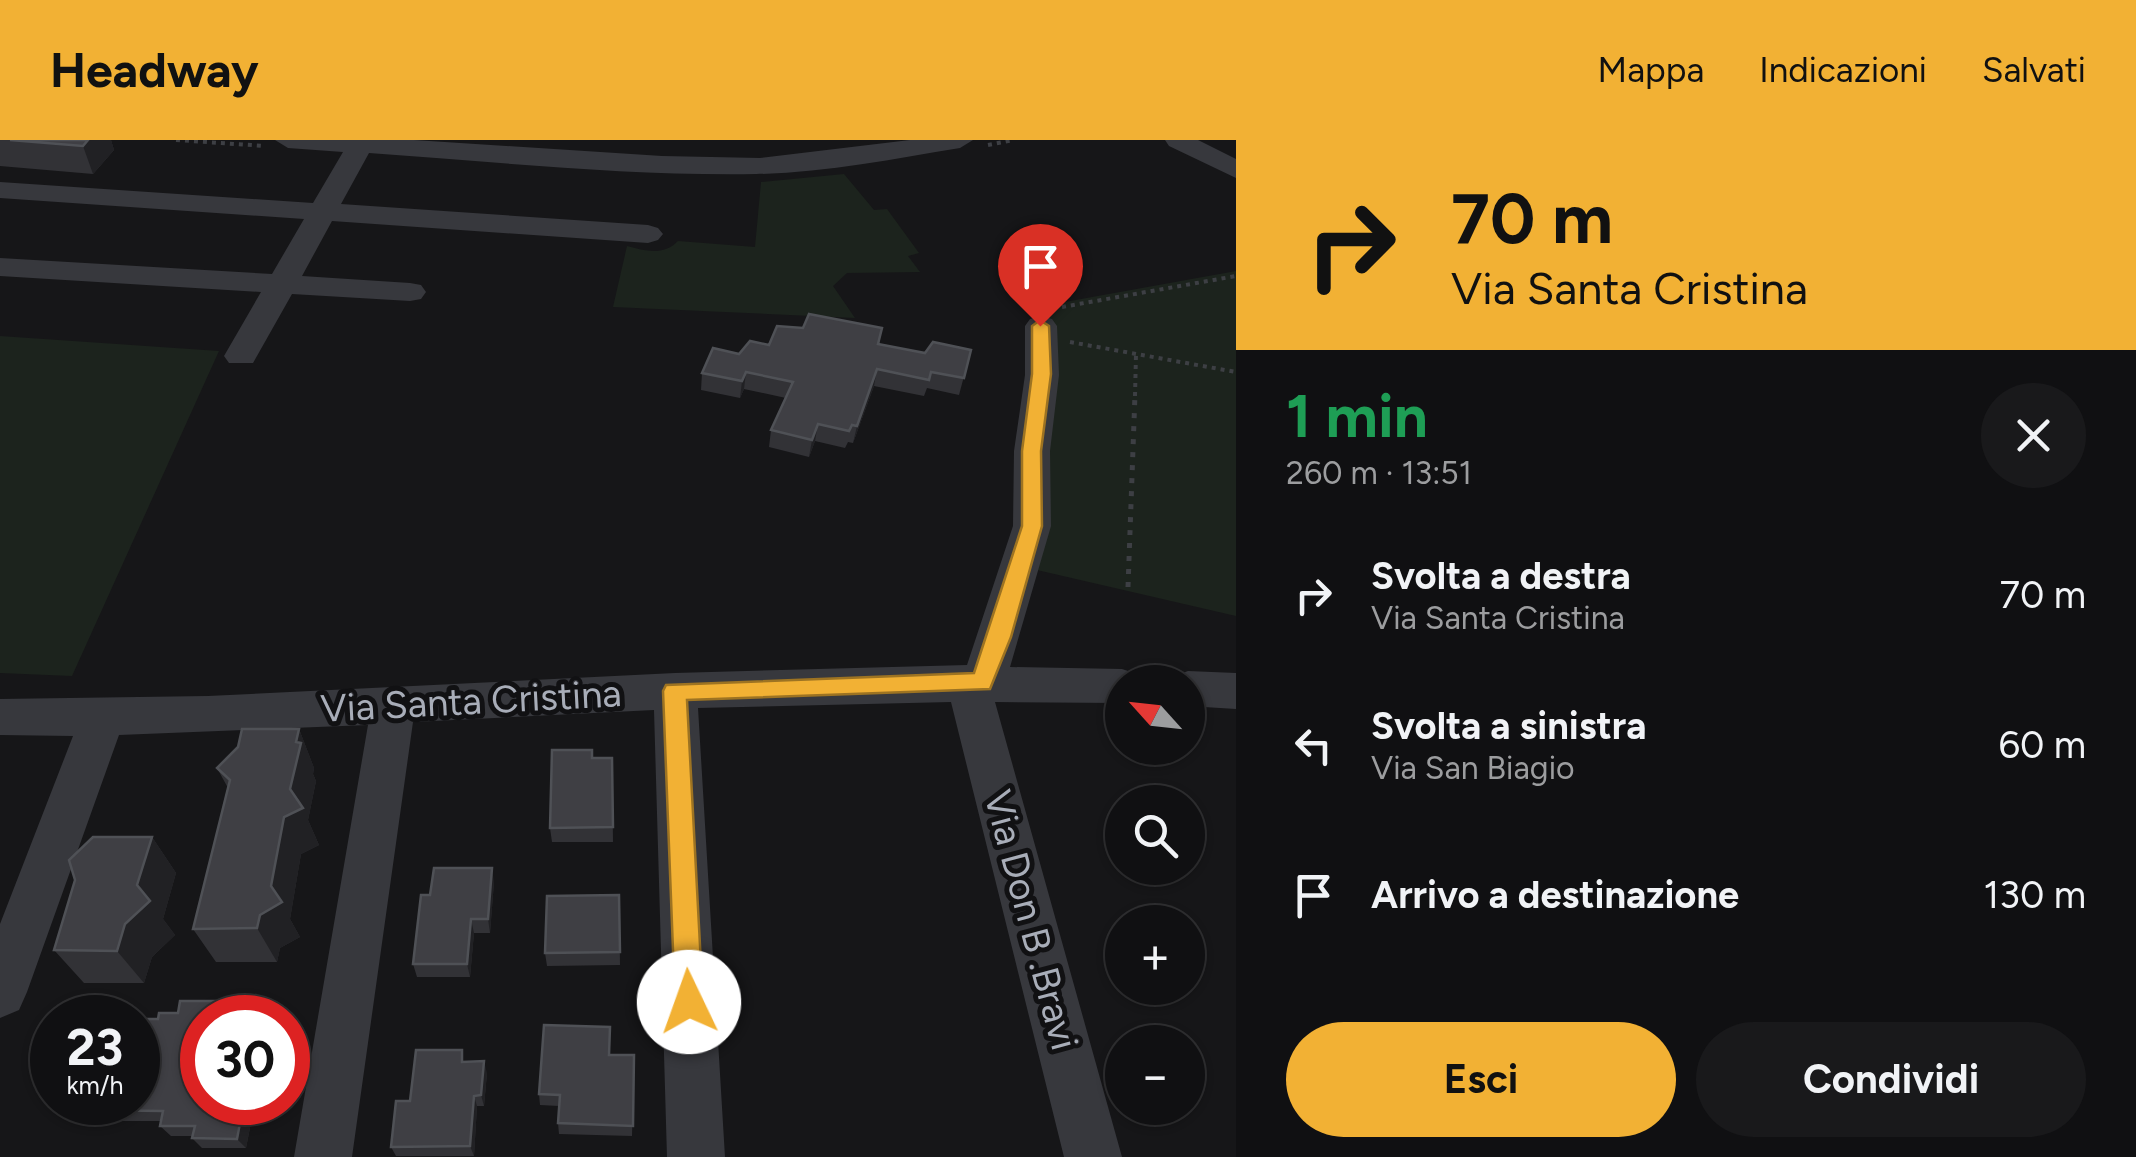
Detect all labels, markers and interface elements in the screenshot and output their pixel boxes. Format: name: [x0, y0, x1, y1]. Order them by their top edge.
text: Headway: [50, 41, 259, 99]
text: Mappa: [1598, 49, 1704, 91]
text: Indicazioni: [1759, 49, 1927, 91]
text: Salvati: [1982, 49, 2086, 91]
text: 70 m: [1451, 176, 1613, 261]
icon: right: [1286, 180, 1416, 310]
pin: [998, 224, 1083, 327]
icon: arrive: [1013, 239, 1068, 294]
text: Via Santa Cristina: [1451, 261, 1808, 315]
text: 1 min: [1286, 380, 1428, 452]
button: close: [1981, 383, 2086, 488]
text: 260 m · 13:51: [1286, 454, 1472, 492]
text: Svolta a destra: [1371, 553, 1631, 599]
icon: right: [1286, 568, 1341, 623]
text: 70 m: [2000, 572, 2086, 618]
text: Via Santa Cristina: [1371, 599, 1625, 637]
north arrow: [1105, 665, 1205, 765]
map controls: [1105, 665, 1205, 1125]
street label: Via Santa Cristina: [319, 670, 623, 732]
text: Svolta a sinistra: [1371, 703, 1646, 749]
icon: left: [1286, 718, 1341, 773]
text: 60 m: [1998, 722, 2086, 768]
text: Via San Biagio: [1371, 749, 1575, 787]
street label: Via Don B .Bravi: [974, 785, 1088, 1055]
button: search: [1105, 785, 1205, 885]
icon: arrive: [1286, 868, 1341, 923]
text: Arrivo a destinazione: [1371, 872, 1739, 918]
text: 130 m: [1984, 872, 2086, 918]
button: +: [1105, 905, 1205, 1005]
position arrow: [637, 950, 741, 1054]
speed limit sign: 30: [180, 995, 310, 1125]
text: 23: [67, 1017, 123, 1078]
button: Esci: [1286, 1022, 1676, 1137]
button: Condividi: [1696, 1022, 2086, 1137]
button: −: [1105, 1025, 1205, 1125]
text: km/h: [66, 1070, 124, 1100]

